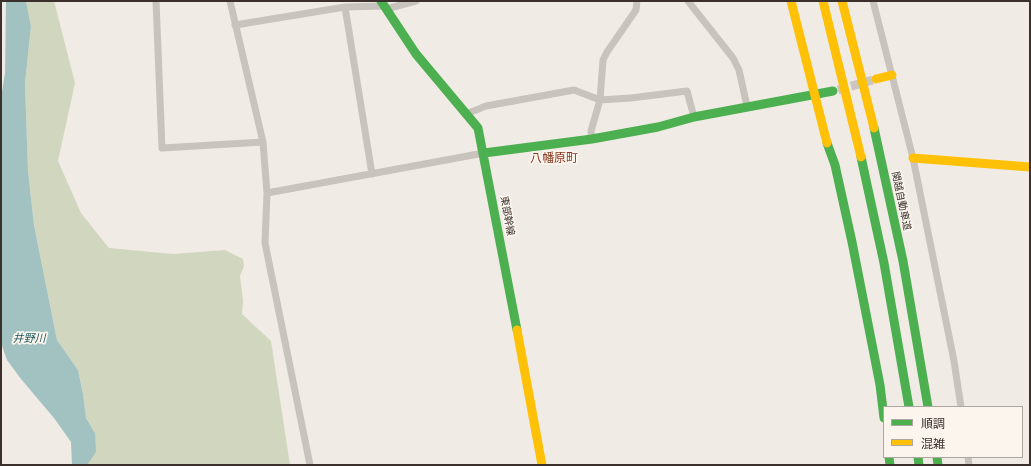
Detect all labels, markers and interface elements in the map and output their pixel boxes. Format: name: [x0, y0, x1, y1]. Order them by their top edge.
district label: 八幡原町: [530, 152, 578, 166]
street label: 関越自動車道: [889, 170, 913, 232]
street label: 東部幹線: [498, 195, 516, 237]
water label: 井野川: [13, 332, 45, 346]
legend: [883, 406, 1023, 458]
text: 順調: [921, 416, 945, 431]
text: 混雑: [921, 436, 945, 451]

